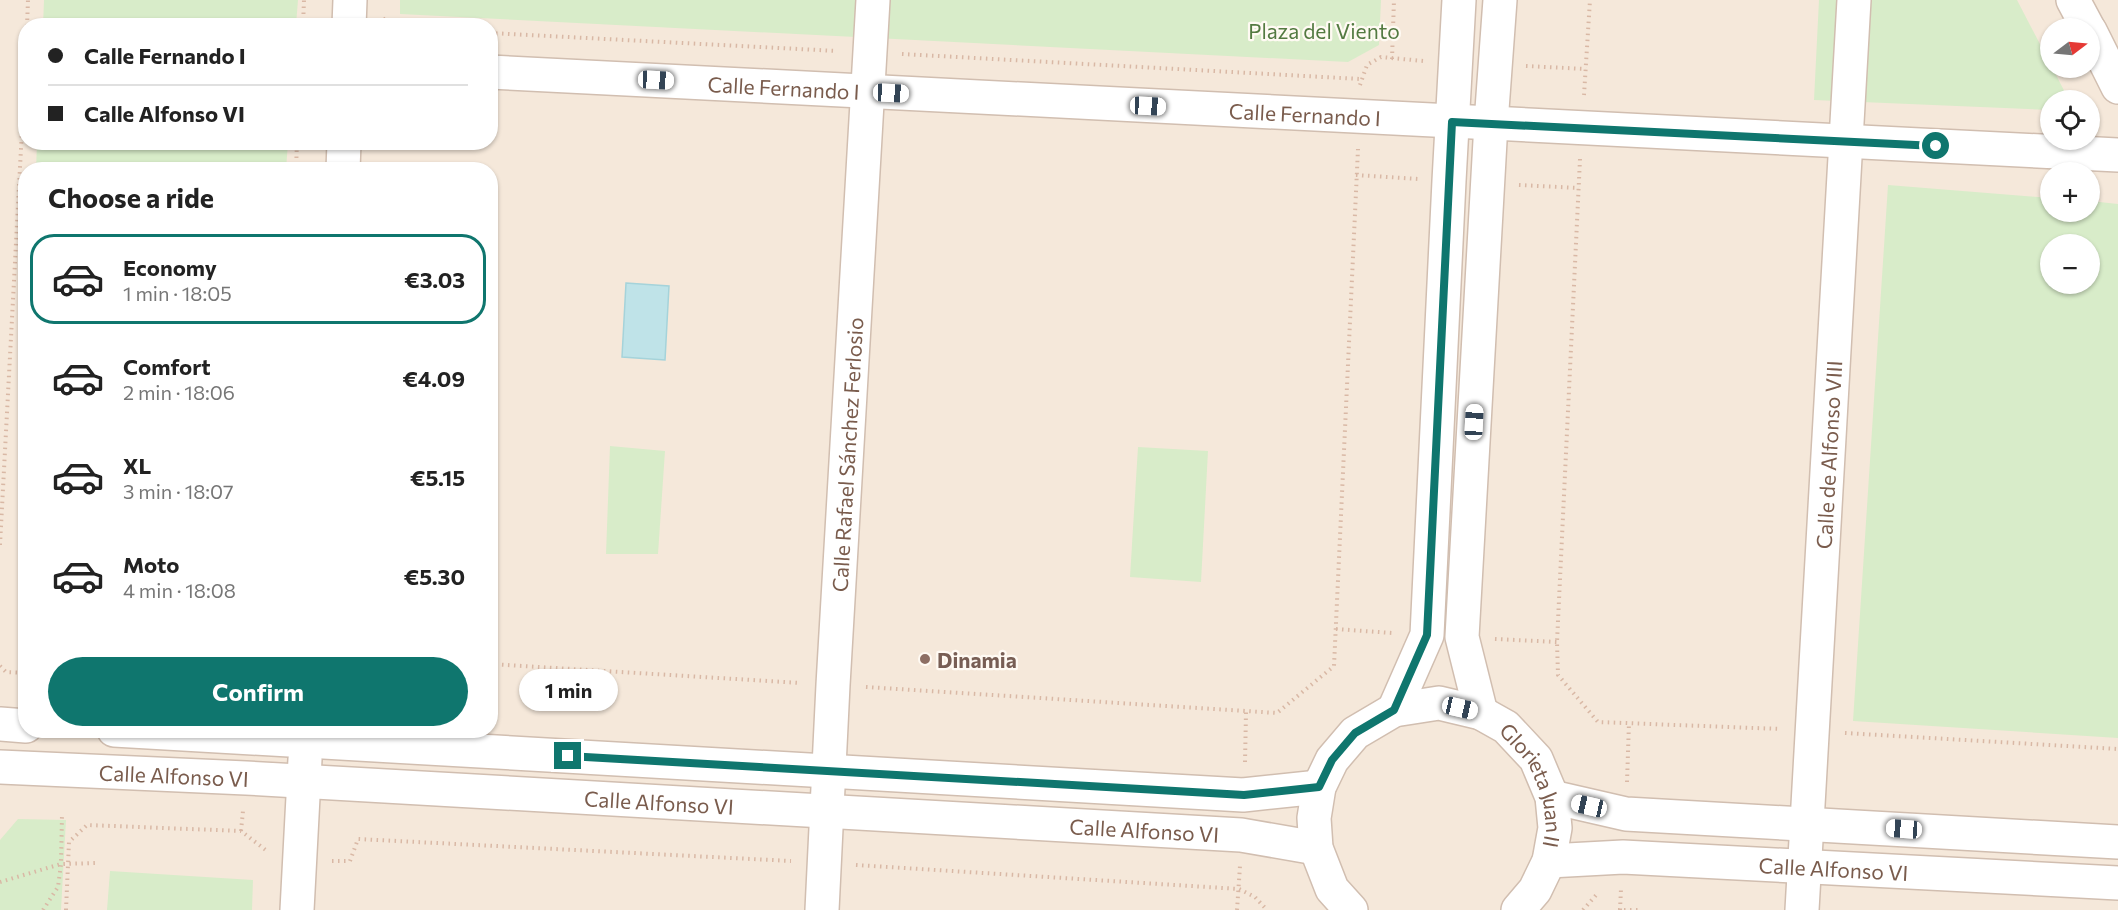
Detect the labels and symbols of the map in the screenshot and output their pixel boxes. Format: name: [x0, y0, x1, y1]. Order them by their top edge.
park label: Plaza del Viento: [1248, 18, 1400, 43]
north arrow: [2040, 18, 2100, 78]
car: [638, 70, 674, 90]
street label: Calle Fernando I: [707, 71, 860, 103]
car: [873, 83, 909, 103]
car: [1130, 96, 1166, 116]
street label: Calle Fernando I: [1228, 97, 1381, 130]
route start: [1922, 132, 1949, 159]
street label: Calle Rafael Sánchez Ferlosio: [826, 317, 867, 593]
street label: Calle de Alfonso VIII: [1810, 360, 1846, 550]
car: [1464, 404, 1484, 440]
place label: Dinamia: [937, 647, 1017, 672]
marker: Dinamia: [918, 652, 932, 666]
callout: 1 min: [518, 669, 618, 711]
car: [1440, 695, 1480, 721]
street label: Glorieta Juan II: [1495, 717, 1568, 850]
route end: [554, 742, 581, 769]
street label: Calle Alfonso VI: [98, 759, 249, 791]
street label: Calle Alfonso VI: [584, 785, 735, 818]
car: [1569, 793, 1609, 819]
street label: Calle Alfonso VI: [1069, 813, 1220, 846]
car: [1885, 819, 1923, 839]
street label: Calle Alfonso VI: [1758, 852, 1909, 884]

